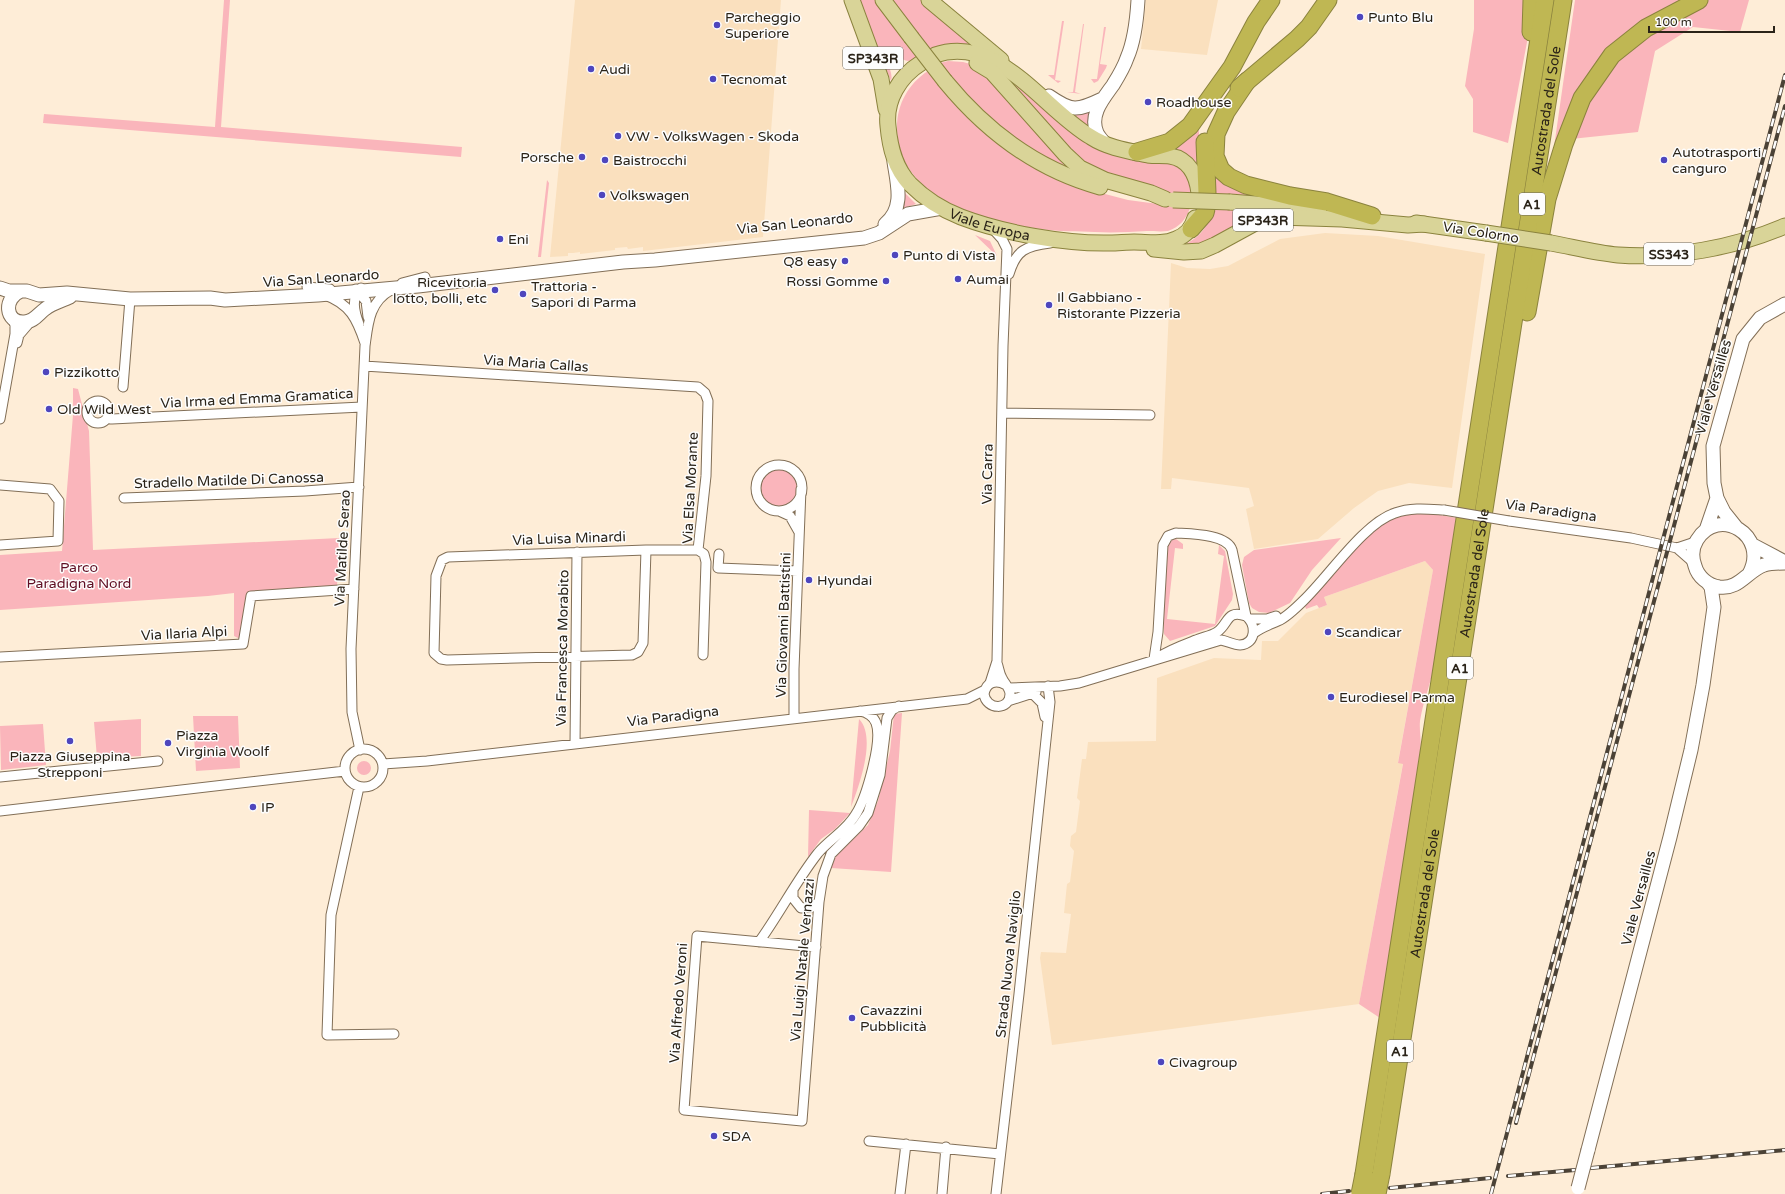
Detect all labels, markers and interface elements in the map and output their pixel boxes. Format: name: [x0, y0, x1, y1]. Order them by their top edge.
scale bar: [1649, 8, 1774, 34]
place label: Parcheggio Superiore: [725, 9, 801, 42]
place label: Punto Blu: [1368, 9, 1433, 26]
marker: Punto Blu: [1355, 12, 1365, 22]
text: 100 m: [1655, 15, 1692, 29]
marker: Parcheggio Superiore: [712, 20, 722, 30]
street label: Autostrada del Sole: [1528, 45, 1565, 177]
road number: SP343R: [843, 47, 903, 69]
place label: Audi: [599, 61, 630, 78]
marker: Audi: [586, 64, 596, 74]
place label: Tecnomat: [721, 71, 788, 88]
marker: Tecnomat: [708, 74, 718, 84]
place label: Roadhouse: [1156, 94, 1231, 111]
marker: Roadhouse: [1143, 97, 1153, 107]
place label: VW - VolksWagen - Skoda: [626, 128, 799, 145]
marker: VW - VolksWagen - Skoda: [613, 131, 623, 141]
place label: Autotrasporti canguro: [1672, 144, 1761, 177]
place label: Porsche: [520, 149, 574, 166]
marker: Porsche: [577, 152, 587, 162]
place label: Baistrocchi: [613, 152, 687, 169]
marker: Baistrocchi: [600, 155, 610, 165]
marker: Autotrasporti canguro: [1659, 155, 1669, 165]
place label: Volkswagen: [610, 187, 689, 204]
marker: Volkswagen: [597, 190, 607, 200]
road number: A1: [1519, 193, 1545, 215]
street label: Viale Europa: [946, 205, 1031, 244]
street label: Via San Leonardo: [736, 209, 854, 238]
road number: SP343R: [1233, 209, 1293, 231]
street label: Via Colorno: [1442, 218, 1520, 247]
place label: Eni: [508, 231, 529, 248]
marker: Eni: [495, 234, 505, 244]
road number: SS343: [1644, 243, 1694, 265]
place label: Punto di Vista: [903, 247, 996, 264]
marker: Punto di Vista: [890, 250, 900, 260]
place label: Q8 easy: [783, 253, 837, 270]
marker: Q8 easy: [840, 256, 850, 266]
street label: Via San Leonardo: [262, 266, 380, 291]
place label: Aumai: [966, 271, 1009, 288]
place label: Rossi Gomme: [786, 273, 878, 290]
place label: Ricevitoria lotto, bolli, etc: [393, 274, 487, 307]
marker: Aumai: [953, 274, 963, 284]
marker: Rossi Gomme: [881, 276, 891, 286]
place label: Trattoria - Sapori di Parma: [531, 278, 636, 311]
marker: Ricevitoria lotto, bolli, etc: [490, 285, 500, 295]
marker: Trattoria - Sapori di Parma: [518, 289, 528, 299]
place label: Il Gabbiano - Ristorante Pizzeria: [1057, 289, 1181, 322]
marker: Il Gabbiano - Ristorante Pizzeria: [1044, 300, 1054, 310]
street label: Viale Versailles: [1692, 337, 1735, 437]
street label: Via Maria Callas: [483, 351, 589, 376]
place label: Pizzikotto: [54, 364, 119, 381]
marker: Pizzikotto: [41, 367, 51, 377]
street label: Via Irma ed Emma Gramatica: [160, 385, 354, 412]
place label: Old Wild West: [57, 401, 152, 418]
marker: Old Wild West: [44, 404, 54, 414]
street label: Via Elsa Morante: [679, 432, 702, 544]
street label: Via Carra: [978, 443, 997, 505]
street label: Stradello Matilde Di Canossa: [134, 469, 324, 492]
street label: Via Matilde Serao: [331, 489, 354, 607]
street label: Via Paradigna: [1504, 496, 1598, 525]
street label: Autostrada del Sole: [1456, 507, 1493, 639]
street label: Via Luisa Minardi: [512, 528, 626, 549]
street label: Via Giovanni Battistini: [772, 552, 795, 698]
park label: Parco Paradigna Nord: [27, 559, 131, 592]
street label: Via Francesca Morabito: [553, 570, 572, 726]
place label: Hyundai: [817, 572, 872, 589]
marker: Hyundai: [804, 575, 814, 585]
street label: Via Ilaria Alpi: [140, 623, 228, 644]
place label: Scandicar: [1336, 624, 1402, 641]
marker: Scandicar: [1323, 627, 1333, 637]
road number: A1: [1447, 657, 1473, 679]
place label: Eurodiesel Parma: [1339, 689, 1455, 706]
marker: Eurodiesel Parma: [1326, 692, 1336, 702]
street label: Via Paradigna: [626, 702, 720, 731]
place label: Piazza Virginia Woolf: [176, 727, 270, 760]
marker: Piazza Giuseppina Strepponi: [65, 736, 75, 746]
marker: Piazza Virginia Woolf: [163, 738, 173, 748]
place label: Piazza Giuseppina Strepponi: [10, 748, 130, 781]
place label: IP: [261, 799, 274, 816]
marker: IP: [248, 802, 258, 812]
street label: Autostrada del Sole: [1407, 827, 1443, 959]
street label: Viale Versailles: [1618, 848, 1659, 948]
street label: Via Luigi Natale Vernazzi: [787, 878, 818, 1042]
street label: Strada Nuova Naviglio: [992, 889, 1025, 1039]
street label: Via Alfredo Veroni: [666, 942, 691, 1064]
place label: Cavazzini Pubblicità: [860, 1002, 927, 1035]
marker: Cavazzini Pubblicità: [847, 1013, 857, 1023]
road number: A1: [1387, 1040, 1413, 1062]
place label: Civagroup: [1169, 1054, 1237, 1071]
marker: Civagroup: [1156, 1057, 1166, 1067]
place label: SDA: [722, 1128, 751, 1145]
marker: SDA: [709, 1131, 719, 1141]

